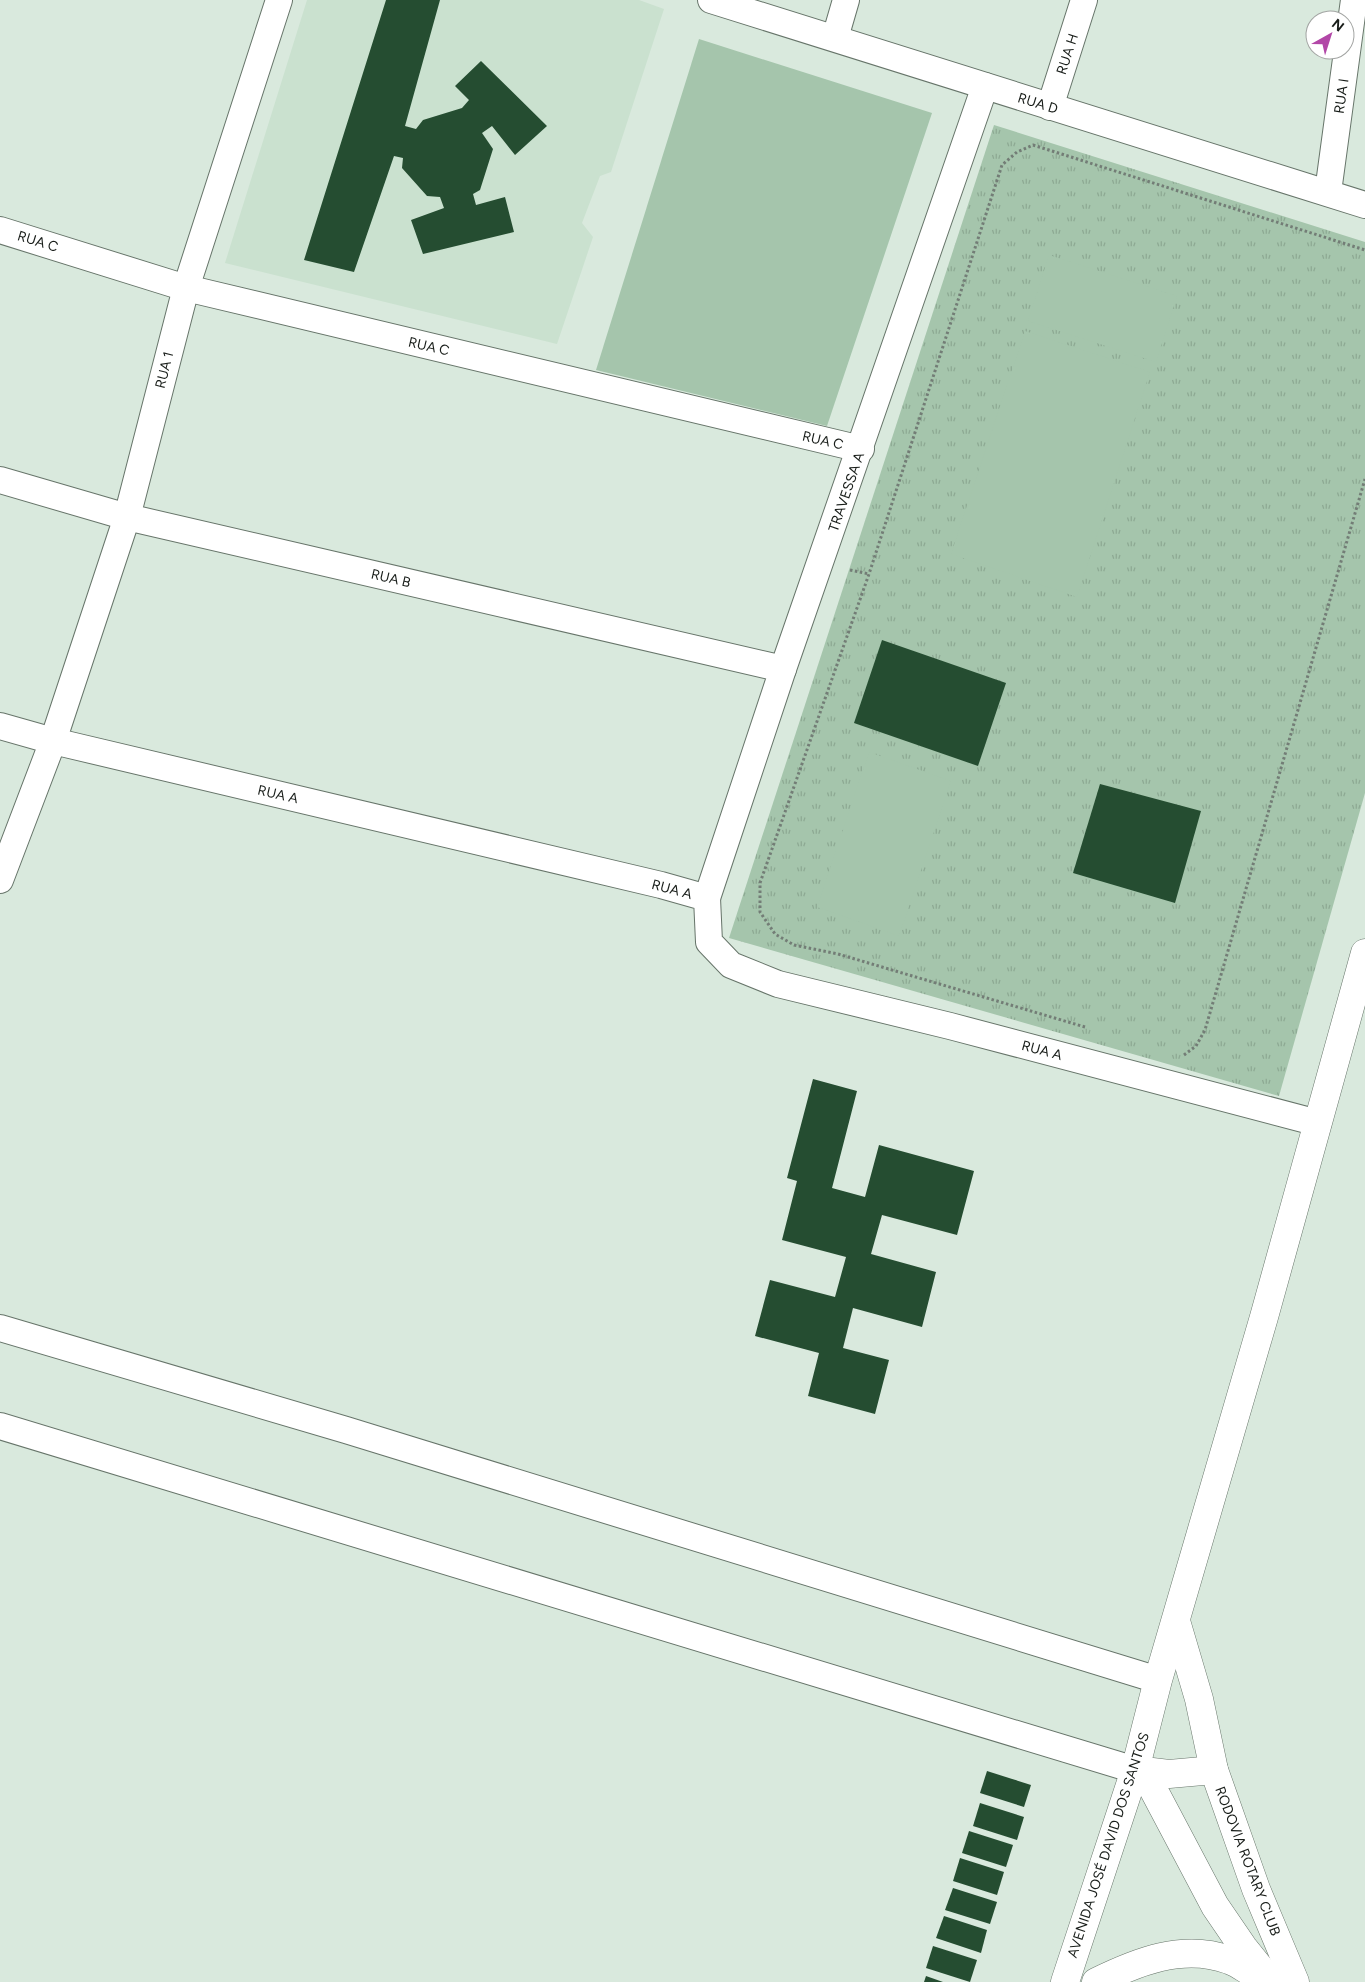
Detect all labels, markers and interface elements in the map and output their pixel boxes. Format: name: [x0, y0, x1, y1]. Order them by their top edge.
north arrow: [1305, 10, 1355, 60]
text: N: [1328, 15, 1347, 35]
street label: RUA H: [1053, 31, 1082, 77]
street label: RUA I: [1331, 77, 1352, 115]
street label: RUA D: [1016, 89, 1060, 118]
street label: RUA C: [15, 227, 60, 256]
street label: RUA C: [407, 334, 451, 359]
street label: RUA 1: [152, 350, 177, 390]
street label: RUA C: [801, 428, 845, 453]
street label: TRAVESSA A: [825, 450, 868, 534]
street label: RUA B: [369, 566, 412, 591]
street label: RUA A: [256, 782, 300, 808]
street label: RUA A: [650, 876, 694, 903]
street label: RUA A: [1020, 1037, 1064, 1064]
street label: AVENIDA JOSÉ DAVID DOS SANTOS: [1064, 1730, 1153, 1960]
street label: RODOVIA ROTARY CLUB: [1211, 1784, 1284, 1938]

